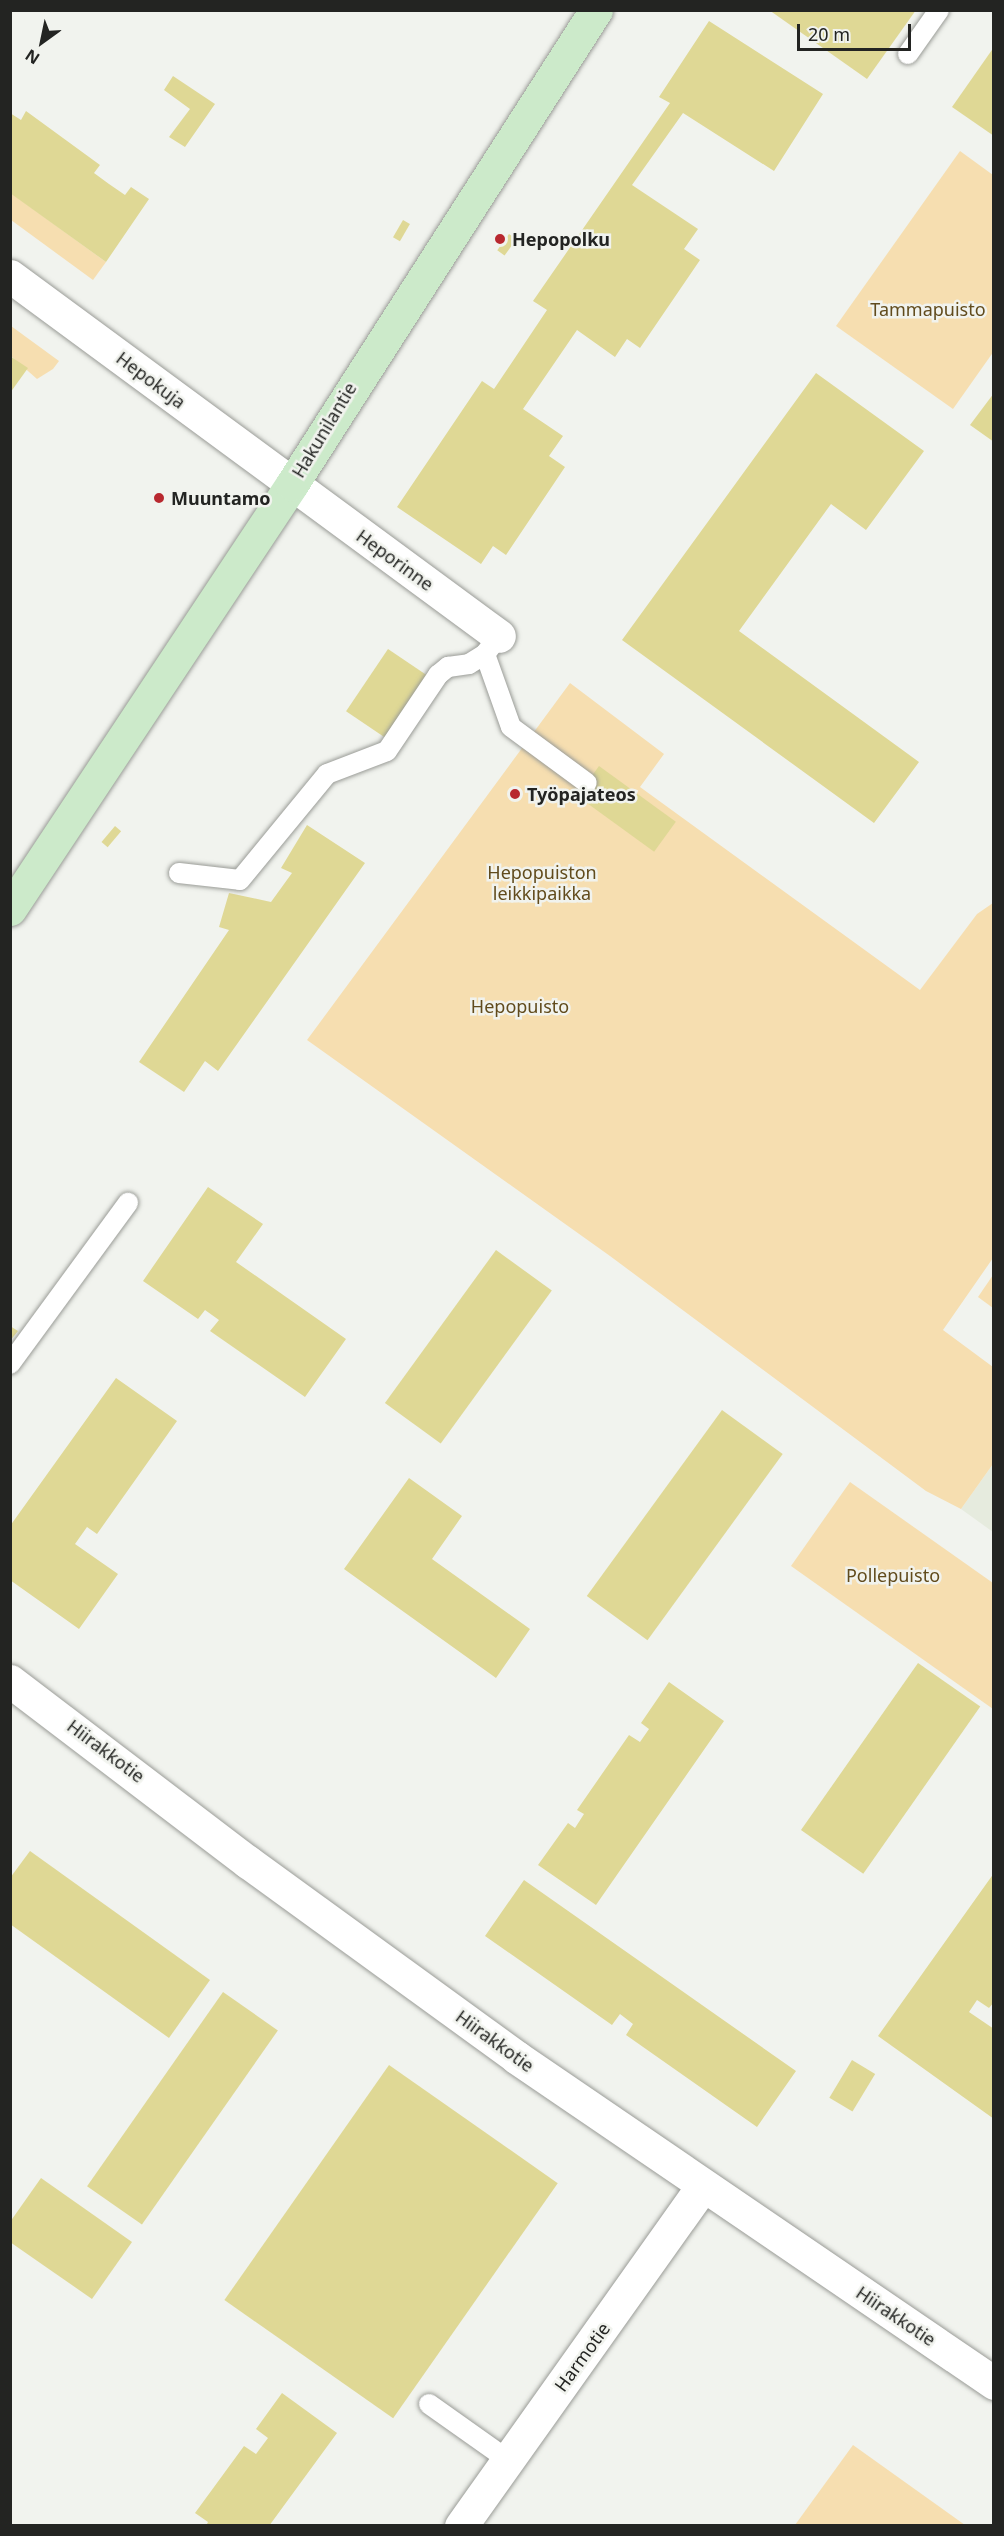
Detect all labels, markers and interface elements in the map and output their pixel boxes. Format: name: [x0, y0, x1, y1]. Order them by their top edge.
north arrow: [12, 12, 72, 72]
scale bar: [800, 12, 914, 50]
text: 20 m: [808, 22, 850, 46]
text: N: [21, 44, 44, 70]
place label: Hepopolku: [512, 228, 610, 250]
marker: Hepopolku: [493, 232, 507, 246]
park label: Tammapuisto: [870, 298, 986, 320]
street label: Hepokuja: [112, 347, 190, 413]
street label: Hakunilantie: [287, 379, 361, 481]
place label: Muuntamo: [171, 487, 270, 509]
marker: Muuntamo: [152, 491, 166, 505]
street label: Heporinne: [352, 525, 438, 595]
place label: Työpajateos: [527, 783, 636, 805]
marker: Työpajateos: [508, 787, 522, 801]
park label: Hepopuiston leikkipaikka: [487, 862, 597, 904]
park label: Hepopuisto: [471, 995, 569, 1017]
park label: Pollepuisto: [846, 1564, 940, 1586]
street label: Hiirakkotie: [63, 1715, 149, 1787]
street label: Hiirakkotie: [452, 2005, 538, 2077]
street label: Hiirakkotie: [852, 2282, 940, 2350]
street label: Harmotie: [550, 2318, 614, 2396]

